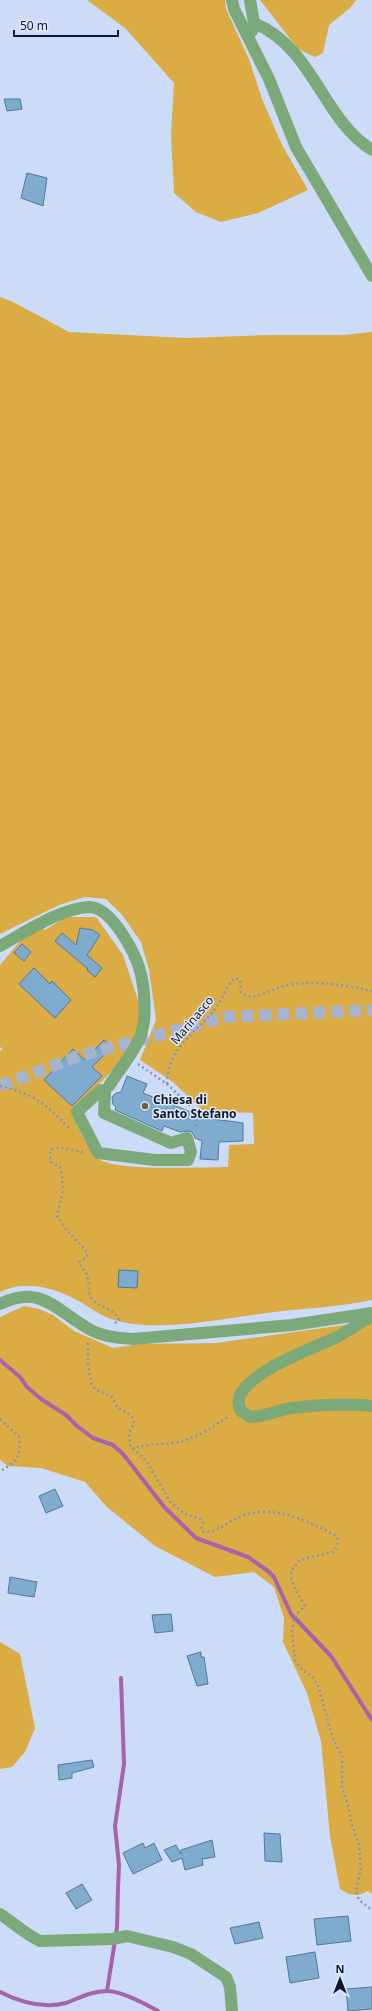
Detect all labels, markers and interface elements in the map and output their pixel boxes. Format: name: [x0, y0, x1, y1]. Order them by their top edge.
scale bar: [14, 12, 118, 38]
text: 50 m: [20, 17, 48, 34]
street label: Marinasco: [167, 992, 217, 1048]
place label: Chiesa di Santo Stefano: [153, 1091, 237, 1122]
marker: Chiesa di Santo Stefano: [140, 1101, 150, 1111]
north arrow: [320, 1959, 360, 1999]
text: N: [336, 1961, 344, 1976]

